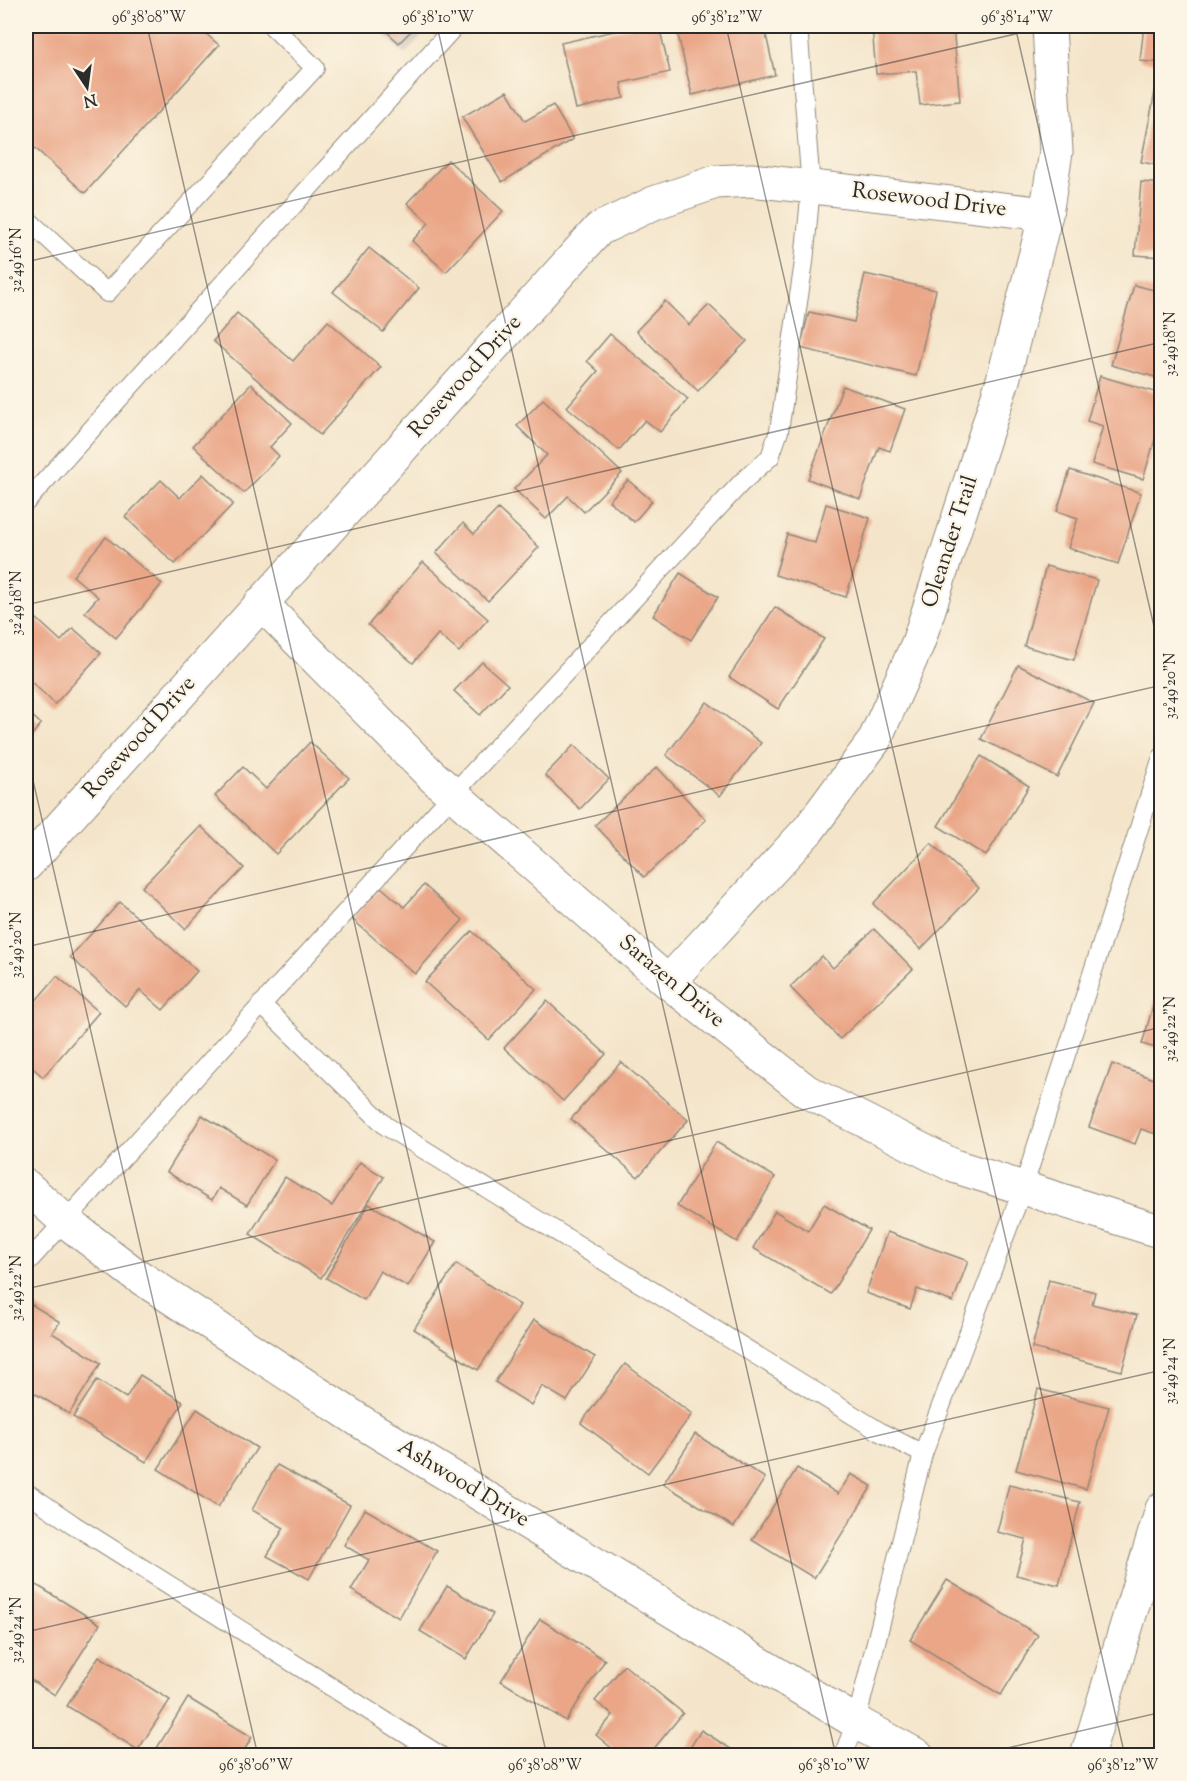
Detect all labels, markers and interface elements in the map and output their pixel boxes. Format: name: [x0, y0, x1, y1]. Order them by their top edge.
text: 96°38'08"W: [112, 8, 186, 29]
text: 96°38'10"W: [402, 8, 474, 29]
text: 96°38'12"W: [691, 8, 763, 29]
text: 96°38'14"W: [981, 8, 1053, 29]
north arrow: [57, 57, 117, 117]
text: N: [81, 87, 99, 112]
street label: Rosewood Drive: [850, 176, 1008, 226]
text: 32°49'16"N: [7, 228, 28, 292]
street label: Rosewood Drive: [402, 308, 530, 446]
text: 32°49'18"N: [1161, 312, 1182, 376]
street label: Oleander Trail: [915, 472, 987, 612]
text: 32°49'18"N: [7, 571, 28, 635]
text: 32°49'20"N: [1161, 653, 1182, 719]
street label: Rosewood Drive: [76, 669, 204, 807]
text: 32°49'20"N: [7, 912, 28, 978]
street label: Sarazen Drive: [611, 928, 731, 1036]
text: 32°49'22"N: [1161, 996, 1182, 1062]
text: 32°49'22"N: [7, 1255, 28, 1321]
text: 32°49'24"N: [1161, 1338, 1182, 1404]
street label: Ashwood Drive: [391, 1432, 535, 1536]
text: 32°49'24"N: [7, 1597, 28, 1663]
text: 96°38'06"W: [219, 1756, 293, 1777]
text: 96°38'08"W: [508, 1756, 582, 1777]
text: 96°38'10"W: [798, 1756, 870, 1777]
text: 96°38'12"W: [1087, 1756, 1159, 1777]

